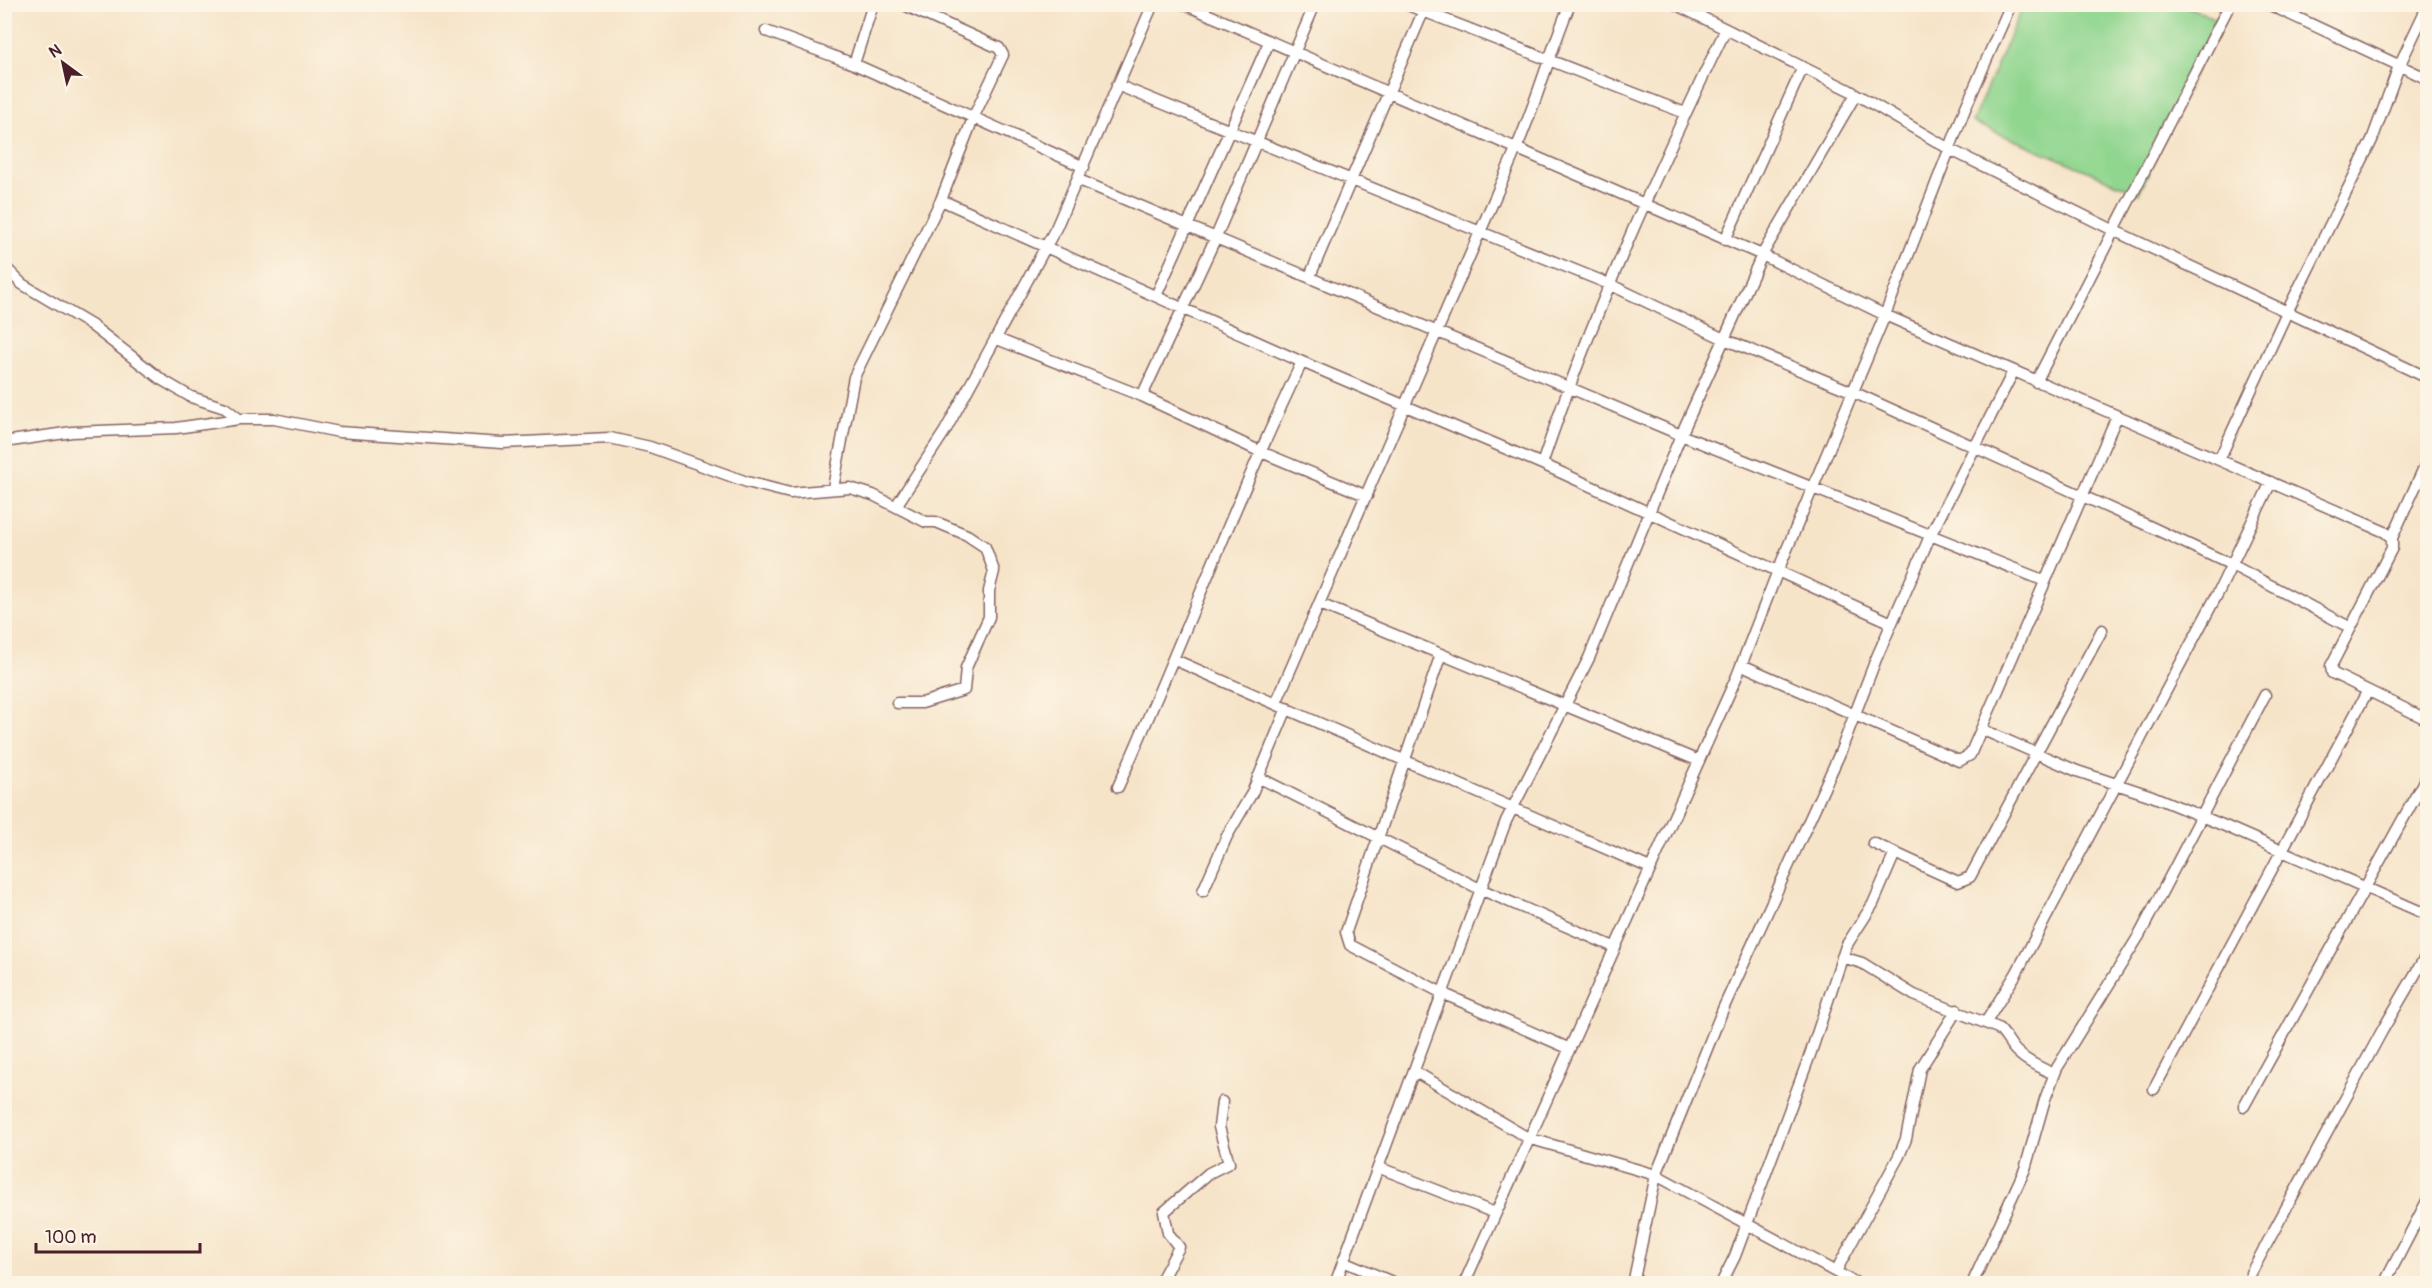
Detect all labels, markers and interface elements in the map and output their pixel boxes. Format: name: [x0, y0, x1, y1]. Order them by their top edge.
north arrow: [33, 33, 93, 93]
text: N: [45, 40, 66, 63]
scale bar: [36, 1216, 200, 1254]
text: 100 m: [45, 1226, 97, 1249]

